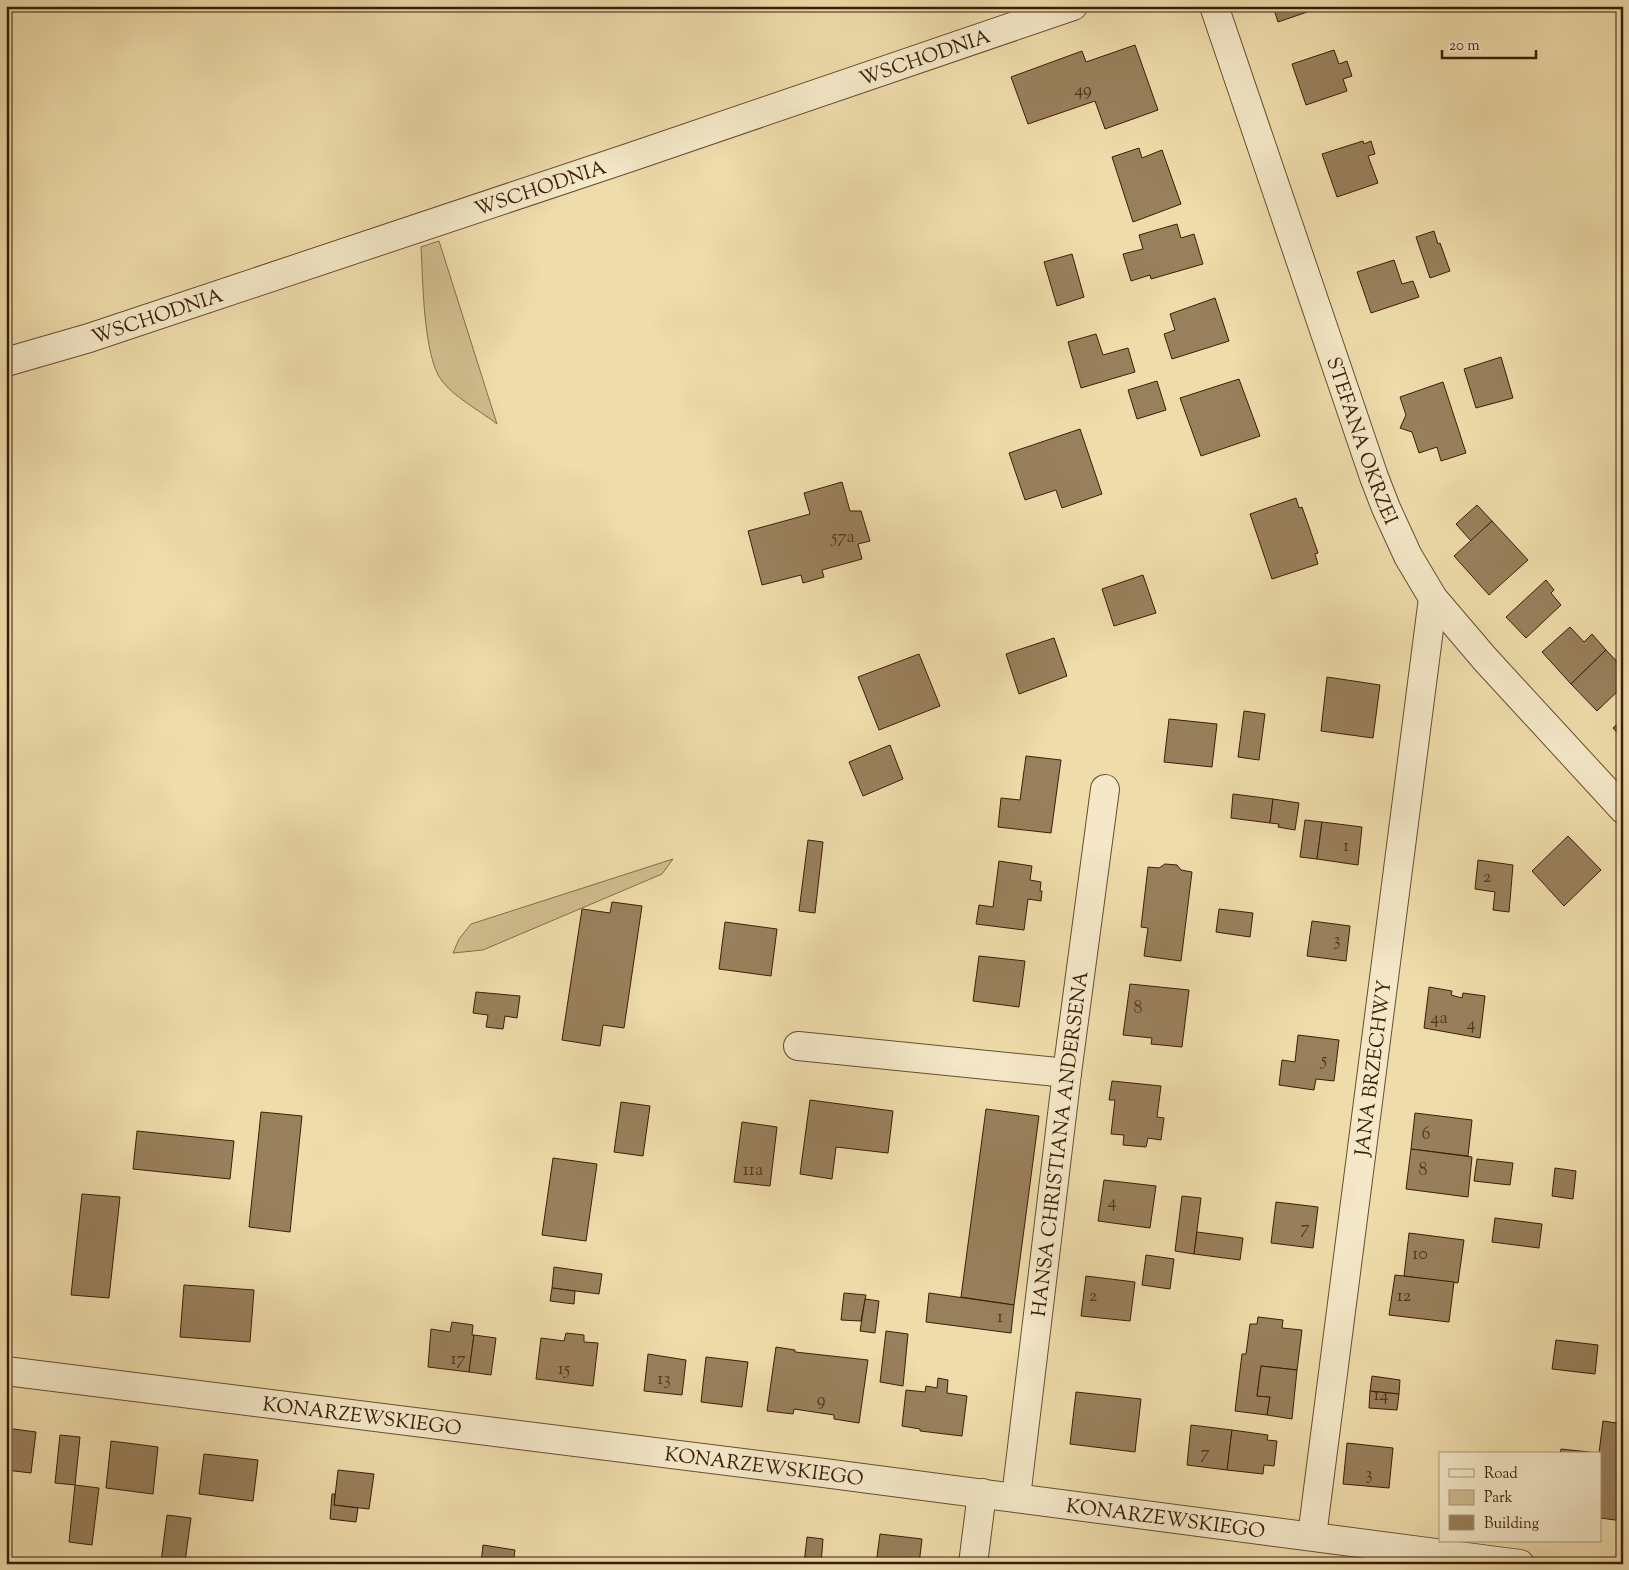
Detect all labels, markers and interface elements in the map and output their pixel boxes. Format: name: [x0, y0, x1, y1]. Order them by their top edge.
street label: WSCHODNIA: [856, 23, 995, 95]
scale bar: [1442, 28, 1535, 60]
text: 20 m: [1449, 36, 1480, 57]
house number: 49: [1074, 78, 1092, 104]
street label: WSCHODNIA: [471, 154, 610, 225]
street label: WSCHODNIA: [88, 282, 227, 353]
street label: STEFANA OKRZEI: [1317, 353, 1404, 530]
house number: 57a: [830, 525, 855, 551]
house number: 1: [1343, 834, 1349, 860]
house number: 2: [1483, 865, 1492, 891]
house number: 3: [1333, 928, 1341, 954]
street label: HANSA CHRISTIANA ANDERSENA: [1026, 969, 1098, 1318]
street label: JANA BRZECHWY: [1349, 979, 1401, 1159]
house number: 8: [1134, 996, 1143, 1022]
house number: 4a: [1430, 1006, 1448, 1032]
house number: 4: [1466, 1012, 1476, 1038]
house number: 5: [1320, 1048, 1327, 1074]
house number: 6: [1422, 1122, 1431, 1148]
house number: 11a: [743, 1158, 763, 1184]
house number: 8: [1419, 1158, 1428, 1184]
house number: 4: [1107, 1190, 1117, 1216]
house number: 7: [1300, 1216, 1310, 1242]
house number: 10: [1412, 1242, 1428, 1268]
house number: 2: [1089, 1284, 1098, 1310]
house number: 12: [1397, 1284, 1412, 1310]
house number: 1: [997, 1305, 1003, 1331]
house number: 17: [450, 1347, 466, 1373]
house number: 15: [558, 1357, 570, 1383]
house number: 13: [657, 1367, 671, 1393]
house number: 14: [1373, 1383, 1389, 1409]
house number: 9: [817, 1388, 826, 1414]
street label: KONARZEWSKIEGO: [261, 1391, 463, 1445]
street label: KONARZEWSKIEGO: [663, 1441, 865, 1495]
house number: 7: [1200, 1441, 1210, 1467]
legend: [1439, 1452, 1602, 1542]
house number: 3: [1365, 1462, 1373, 1488]
text: Road: [1484, 1464, 1518, 1485]
text: Park: [1484, 1488, 1513, 1509]
street label: KONARZEWSKIEGO: [1064, 1493, 1267, 1548]
text: Building: [1484, 1514, 1539, 1535]

